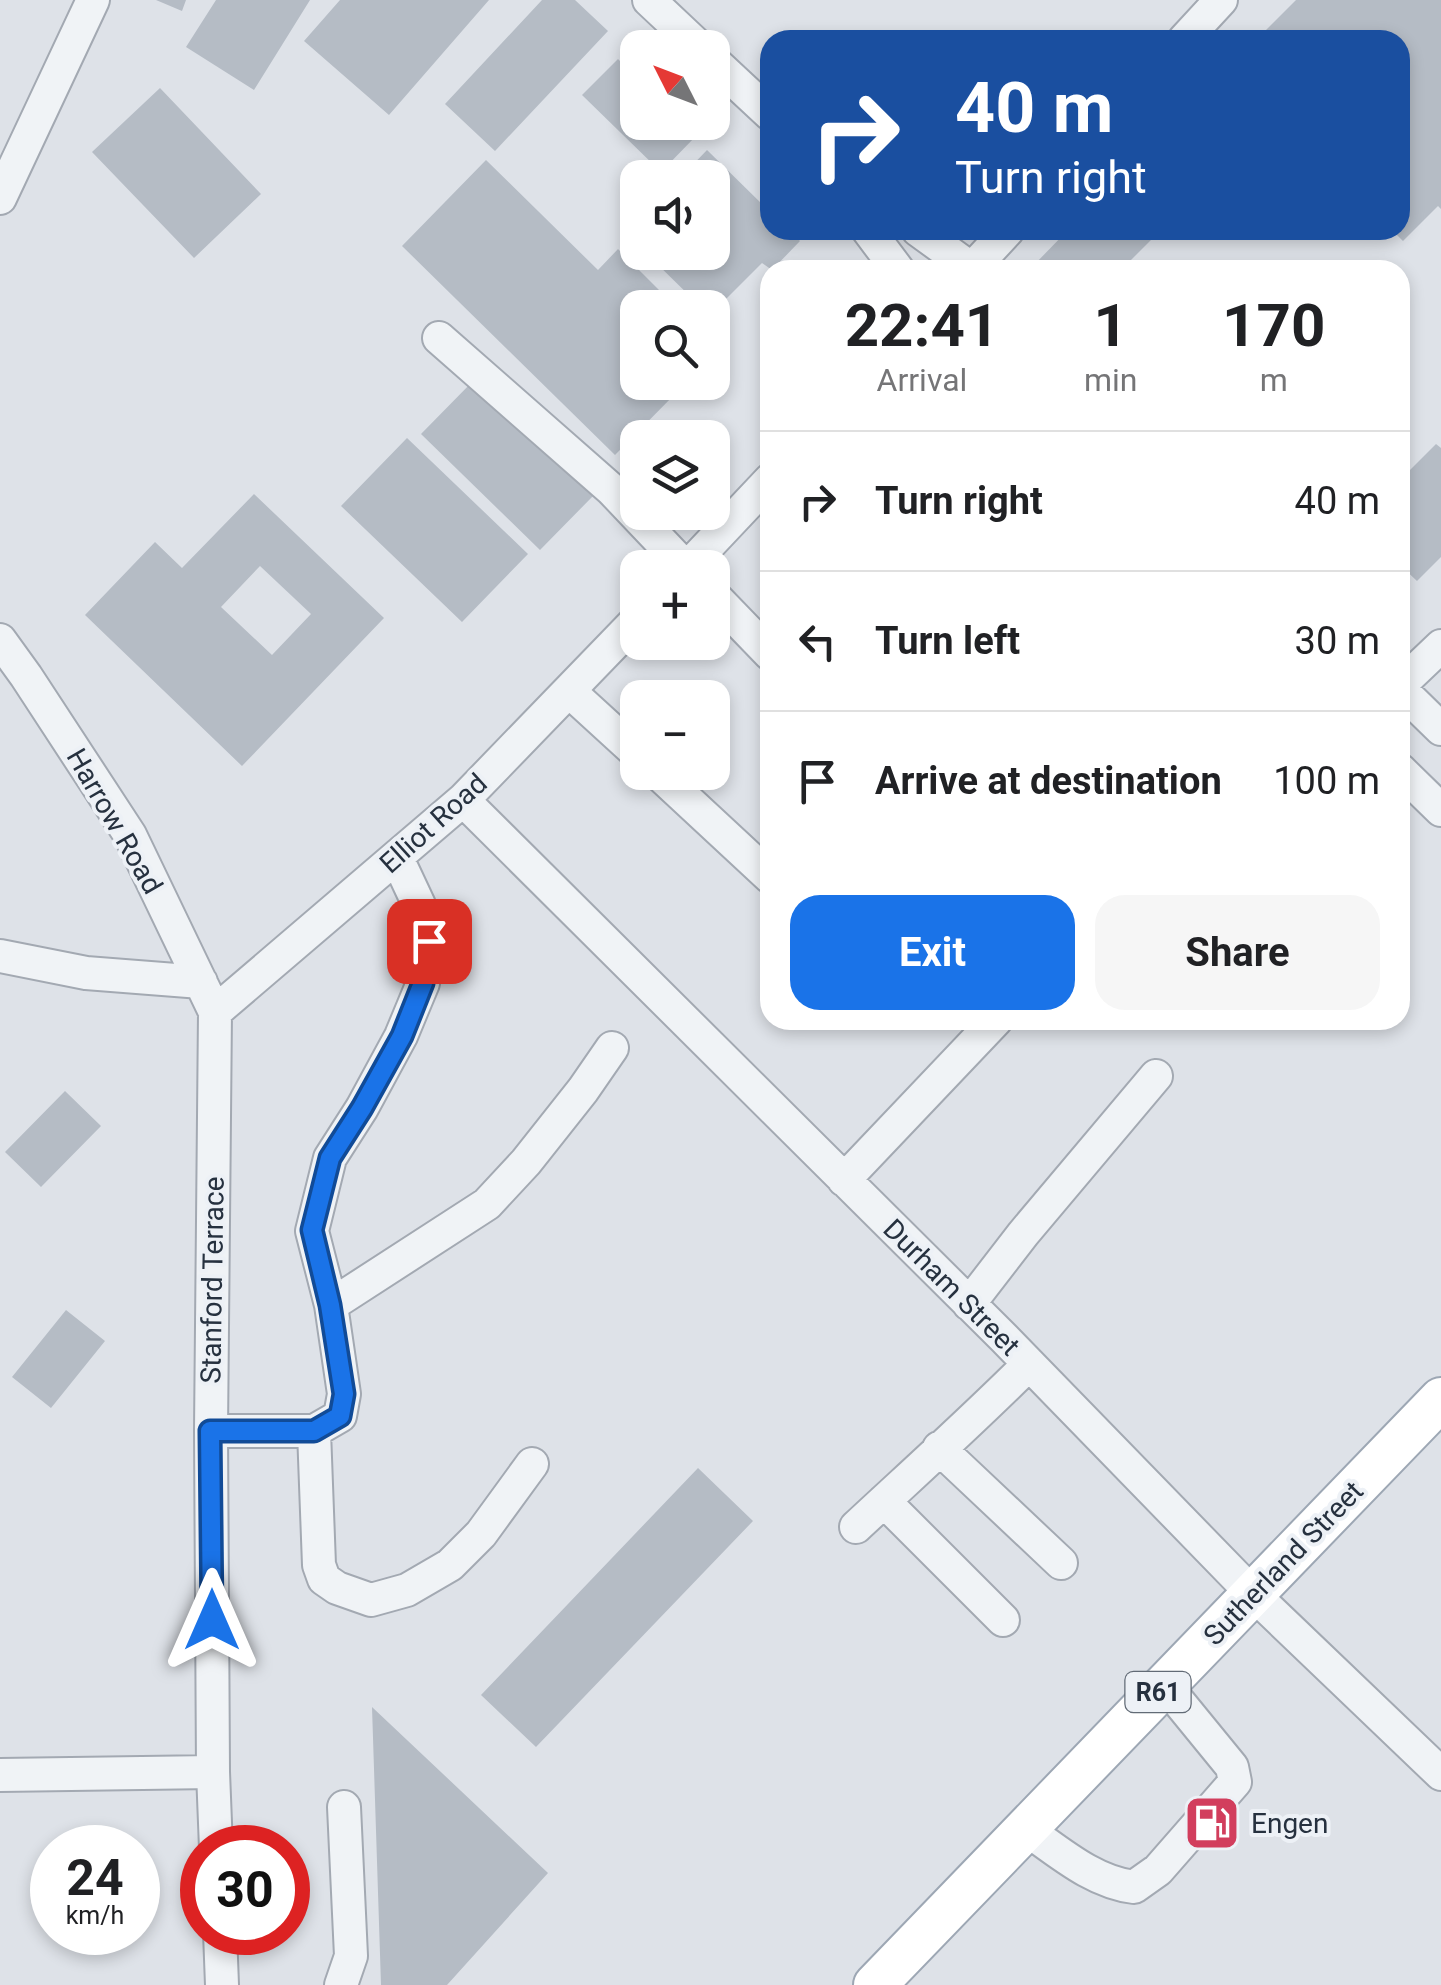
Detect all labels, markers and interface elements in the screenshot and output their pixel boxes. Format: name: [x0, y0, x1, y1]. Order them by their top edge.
north arrow: [620, 30, 730, 140]
map controls: [620, 30, 730, 790]
text: 40 m: [955, 67, 1113, 149]
icon: right: [790, 70, 920, 200]
text: Turn right: [955, 151, 1147, 204]
button: sound: [620, 160, 730, 270]
button: search: [620, 290, 730, 400]
text: 22:41: [845, 290, 999, 361]
text: 1: [1093, 290, 1128, 361]
text: 170: [1222, 290, 1325, 361]
text: Arrival: [877, 361, 967, 399]
text: min: [1084, 361, 1137, 399]
text: m: [1260, 361, 1288, 399]
button: layers: [620, 420, 730, 530]
icon: right: [790, 474, 845, 529]
text: Turn right: [875, 479, 1043, 523]
text: 40 m: [1295, 479, 1380, 523]
button: +: [620, 550, 730, 660]
icon: left: [790, 614, 845, 669]
text: Turn left: [875, 619, 1020, 663]
text: 30 m: [1295, 619, 1380, 663]
button: −: [620, 680, 730, 790]
street label: Harrow Road: [60, 743, 169, 900]
icon: arrive: [790, 754, 845, 809]
text: Arrive at destination: [875, 759, 1222, 803]
text: 100 m: [1273, 759, 1380, 803]
street label: Elliot Road: [373, 767, 494, 880]
button: Exit: [790, 895, 1075, 1010]
button: Share: [1095, 895, 1380, 1010]
pin: [387, 899, 472, 984]
icon: arrive: [402, 914, 457, 969]
street label: Stanford Terrace: [194, 1176, 231, 1384]
street label: Durham Street: [877, 1212, 1027, 1362]
street label: Sutherland Street: [1197, 1475, 1370, 1652]
position arrow: [160, 1568, 264, 1672]
road number: R61: [1126, 1672, 1190, 1712]
fuel station icon: Engen: [1182, 1793, 1242, 1853]
place label: Engen: [1251, 1807, 1328, 1840]
speed limit sign: 30: [180, 1825, 310, 1955]
text: 24: [66, 1849, 124, 1907]
text: km/h: [66, 1901, 124, 1930]

